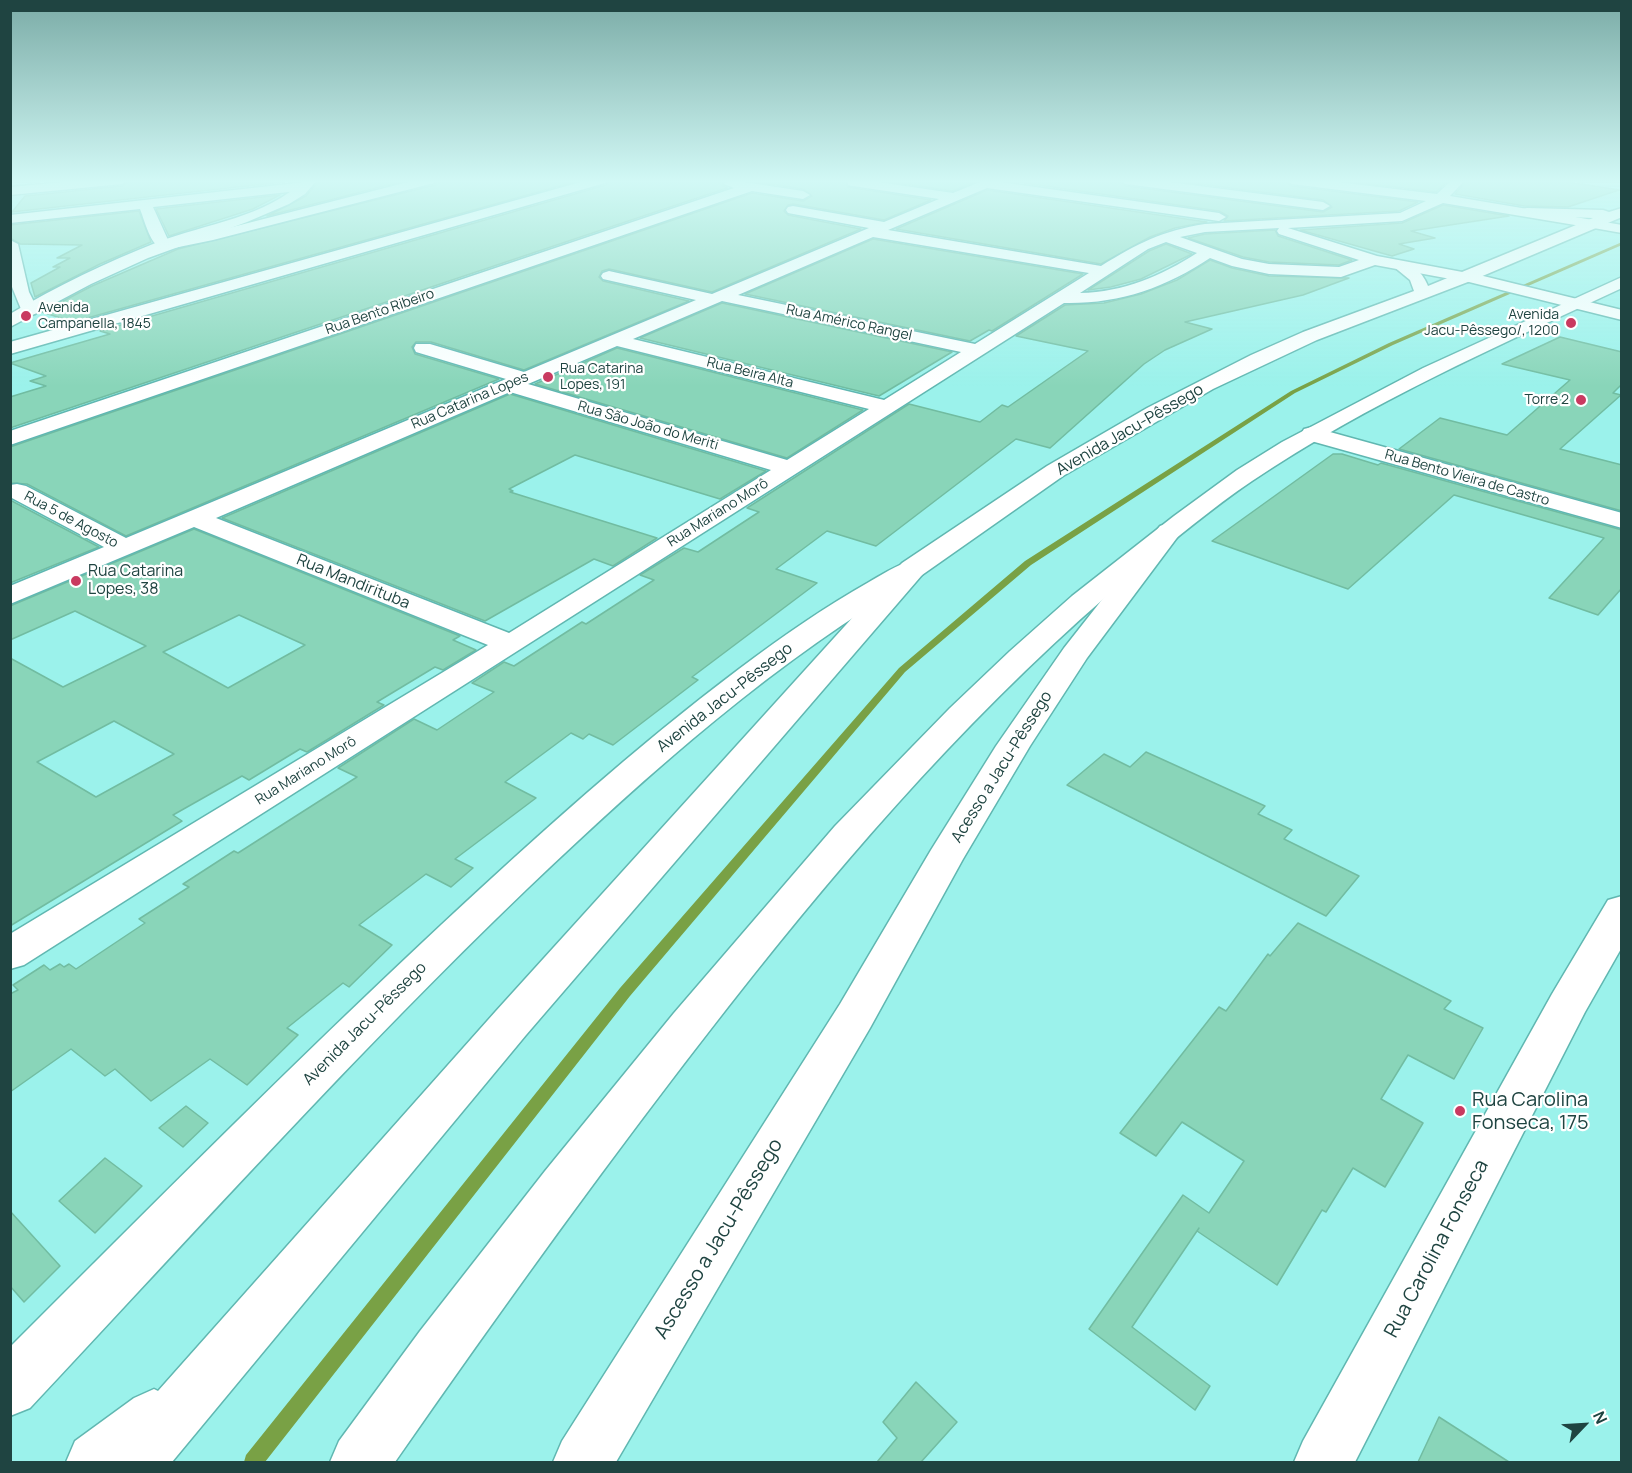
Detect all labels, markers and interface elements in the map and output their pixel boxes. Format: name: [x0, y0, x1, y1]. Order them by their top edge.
street label: Rua Bento Ribeiro: [323, 285, 437, 339]
place label: Avenida Campanella, 1845: [38, 300, 151, 332]
street label: Rua Américo Rangel: [785, 301, 913, 345]
place label: Avenida Jacu-Pêssego/, 1200: [1424, 307, 1559, 340]
marker: Avenida Campanella, 1845: [19, 309, 33, 323]
marker: Avenida Jacu-Pêssego/, 1200: [1564, 316, 1578, 330]
street label: Rua Beira Alta: [705, 354, 795, 392]
place label: Rua Catarina Lopes, 191: [560, 361, 643, 394]
street label: Rua Catarina Lopes: [409, 369, 531, 433]
marker: Rua Catarina Lopes, 191: [541, 370, 555, 384]
street label: Avenida Jacu-Pêssego: [1053, 380, 1207, 480]
place label: Torre 2: [1525, 392, 1569, 408]
marker: Torre 2: [1574, 393, 1588, 407]
street label: Rua São João do Meriti: [576, 398, 720, 454]
street label: Rua Bento Vieira de Castro: [1383, 446, 1551, 510]
street label: Rua Mariano Morô: [664, 475, 772, 551]
street label: Rua 5 de Agosto: [21, 488, 121, 552]
street label: Rua Mandirituba: [294, 551, 412, 613]
place label: Rua Catarina Lopes, 38: [88, 562, 183, 600]
marker: Rua Catarina Lopes, 38: [69, 574, 83, 588]
street label: Avenida Jacu-Pêssego: [653, 639, 797, 757]
street label: Acesso a Jacu-Pêssego: [947, 688, 1057, 846]
street label: Rua Mariano Morô: [252, 733, 360, 809]
street label: Avenida Jacu-Pêssego: [299, 958, 431, 1090]
place label: Rua Carolina Fonseca, 175: [1472, 1088, 1588, 1135]
marker: Rua Carolina Fonseca, 175: [1453, 1104, 1467, 1118]
street label: Ascesso a Jacu-Pêssego: [650, 1134, 788, 1344]
street label: Rua Carolina Fonseca: [1380, 1156, 1494, 1342]
north arrow: [1554, 1395, 1614, 1455]
text: N: [1588, 1408, 1613, 1427]

